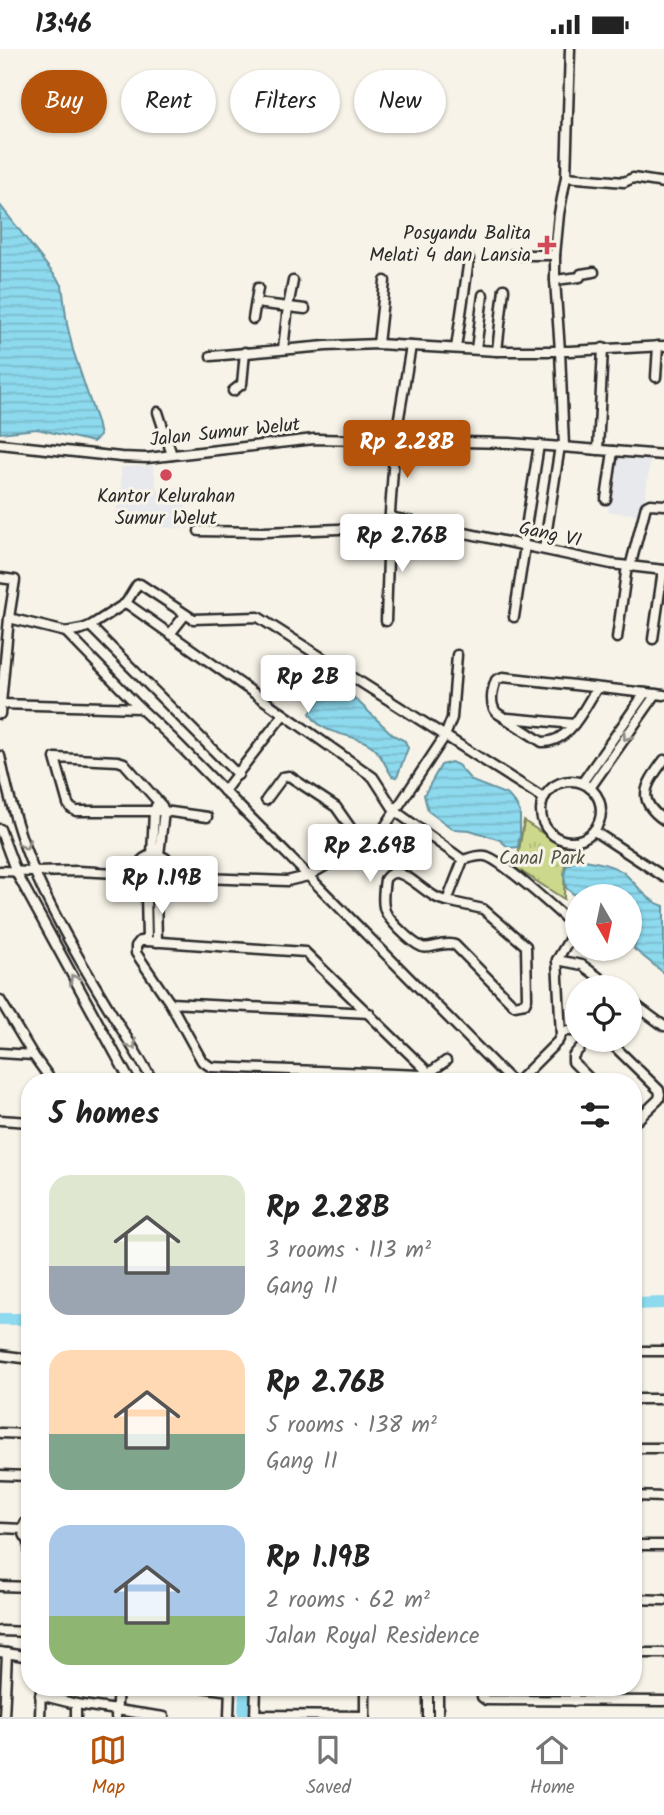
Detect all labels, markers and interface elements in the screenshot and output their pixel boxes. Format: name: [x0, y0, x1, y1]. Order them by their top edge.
text: 13:46: [35, 4, 92, 46]
chip: Buy: [21, 70, 107, 133]
chip: Rent: [121, 70, 216, 133]
chip: Filters: [230, 70, 340, 133]
chip: New: [354, 70, 446, 133]
place label: Posyandu Balita Melati 4 dan Lansia: [369, 219, 531, 271]
marker: Posyandu Balita Melati 4 dan Lansia: [537, 235, 557, 255]
street label: Jalan Sumur Welut: [148, 410, 302, 456]
pin: Rp 2.28B: [335, 421, 479, 480]
text: Rp 2.28B: [359, 425, 455, 461]
marker: Kantor Kelurahan Sumur Welut: [158, 467, 174, 483]
place label: Kantor Kelurahan Sumur Welut: [97, 482, 235, 534]
street label: Gang VI: [516, 514, 584, 556]
pin: Rp 2.76B: [330, 515, 474, 574]
text: Rp 2.76B: [356, 519, 448, 555]
pin: Rp 2B: [259, 655, 357, 715]
text: Rp 2B: [277, 660, 339, 696]
one-way arrow: [623, 728, 635, 741]
pin: Rp 2.69B: [298, 825, 442, 884]
text: Rp 2.69B: [324, 829, 416, 865]
one-way arrow: [17, 839, 31, 851]
park label: Canal Park: [499, 844, 585, 874]
pin: Rp 1.19B: [90, 857, 234, 916]
text: Rp 1.19B: [122, 861, 202, 897]
north arrow: [565, 884, 642, 961]
map controls: [565, 884, 642, 1052]
one-way arrow: [69, 973, 82, 986]
button: locate: [565, 975, 642, 1052]
one-way arrow: [124, 1038, 137, 1051]
text: 5 homes: [49, 1091, 160, 1139]
icon: filters: [576, 1096, 614, 1134]
text: Rp 2.28B: [266, 1185, 390, 1233]
icon: home: [105, 1203, 189, 1287]
text: 3 rooms · 113 m²: [266, 1233, 431, 1269]
text: Gang II: [266, 1269, 338, 1305]
text: Rp 2.76B: [266, 1360, 385, 1408]
icon: home: [105, 1378, 189, 1462]
text: 5 rooms · 138 m²: [266, 1408, 437, 1444]
text: Gang II: [266, 1444, 338, 1480]
text: Rp 1.19B: [266, 1535, 371, 1583]
icon: home: [105, 1553, 189, 1637]
text: 2 rooms · 62 m²: [266, 1583, 430, 1619]
text: Jalan Royal Residence: [266, 1619, 479, 1655]
tab: Map: [89, 1731, 127, 1803]
tab: Saved: [306, 1731, 351, 1803]
tab: Home: [530, 1731, 575, 1803]

